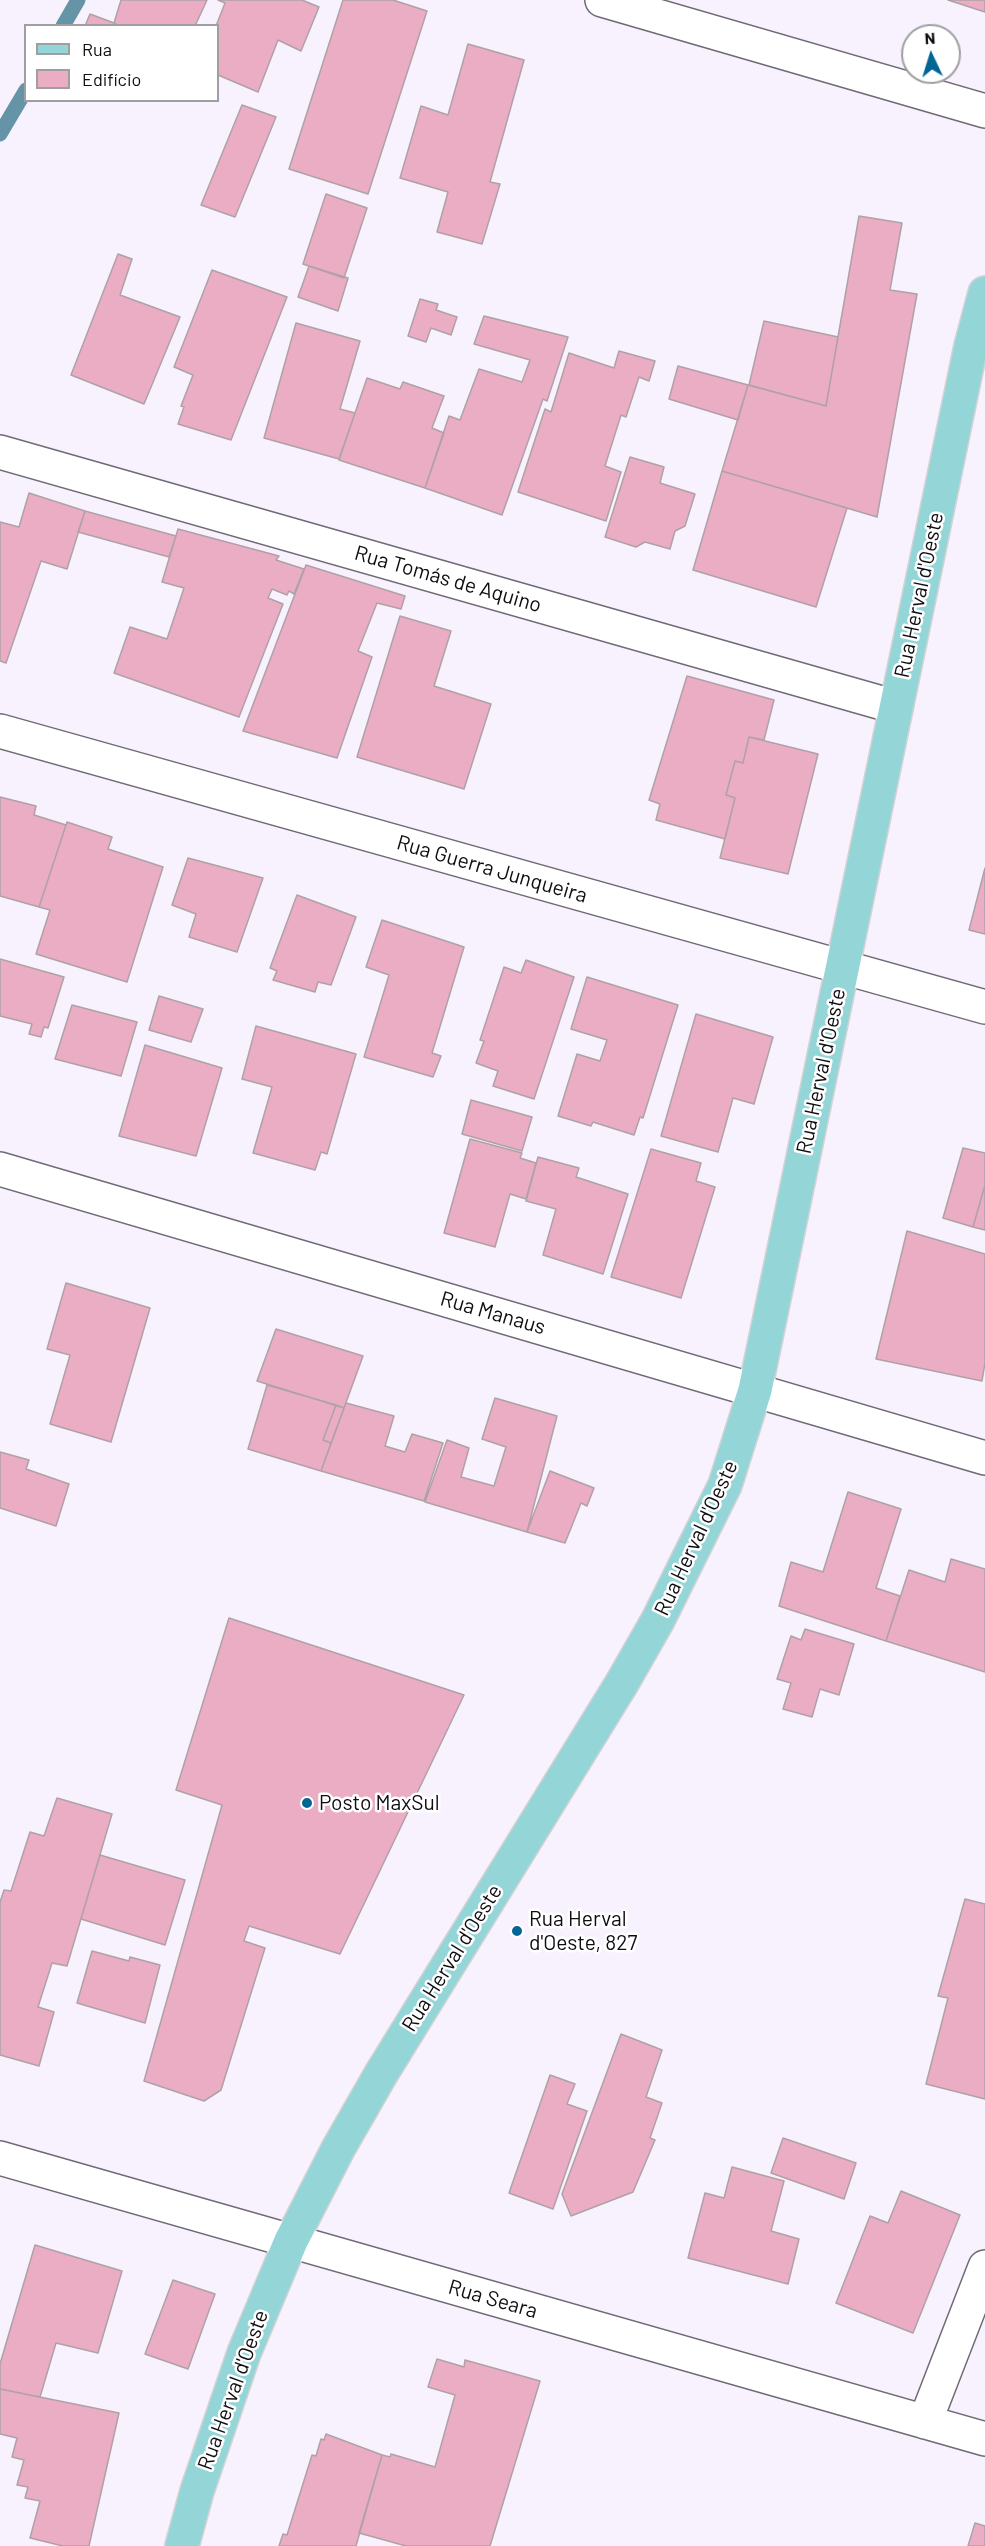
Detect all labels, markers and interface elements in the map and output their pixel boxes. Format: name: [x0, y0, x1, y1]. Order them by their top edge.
legend: [24, 24, 219, 102]
north arrow: [901, 24, 961, 84]
text: N: [924, 28, 936, 47]
text: Rua: [82, 38, 112, 60]
text: Edifício: [82, 68, 141, 90]
street label: Rua Herval d'Oeste: [889, 510, 949, 680]
street label: Rua Tomás de Aquino: [352, 540, 544, 618]
street label: Rua Guerra Junqueira: [394, 830, 590, 908]
street label: Rua Herval d'Oeste: [791, 986, 851, 1156]
street label: Rua Manaus: [438, 1286, 548, 1340]
street label: Rua Herval d'Oeste: [649, 1456, 743, 1620]
place label: Posto MaxSul: [319, 1790, 440, 1816]
marker: Posto MaxSul: [300, 1796, 314, 1810]
street label: Rua Herval d'Oeste: [397, 1880, 507, 2036]
place label: Rua Herval d'Oeste, 827: [529, 1906, 637, 1956]
marker: Rua Herval d'Oeste, 827: [510, 1924, 524, 1938]
street label: Rua Seara: [446, 2274, 540, 2324]
street label: Rua Herval d'Oeste: [192, 2306, 274, 2474]

